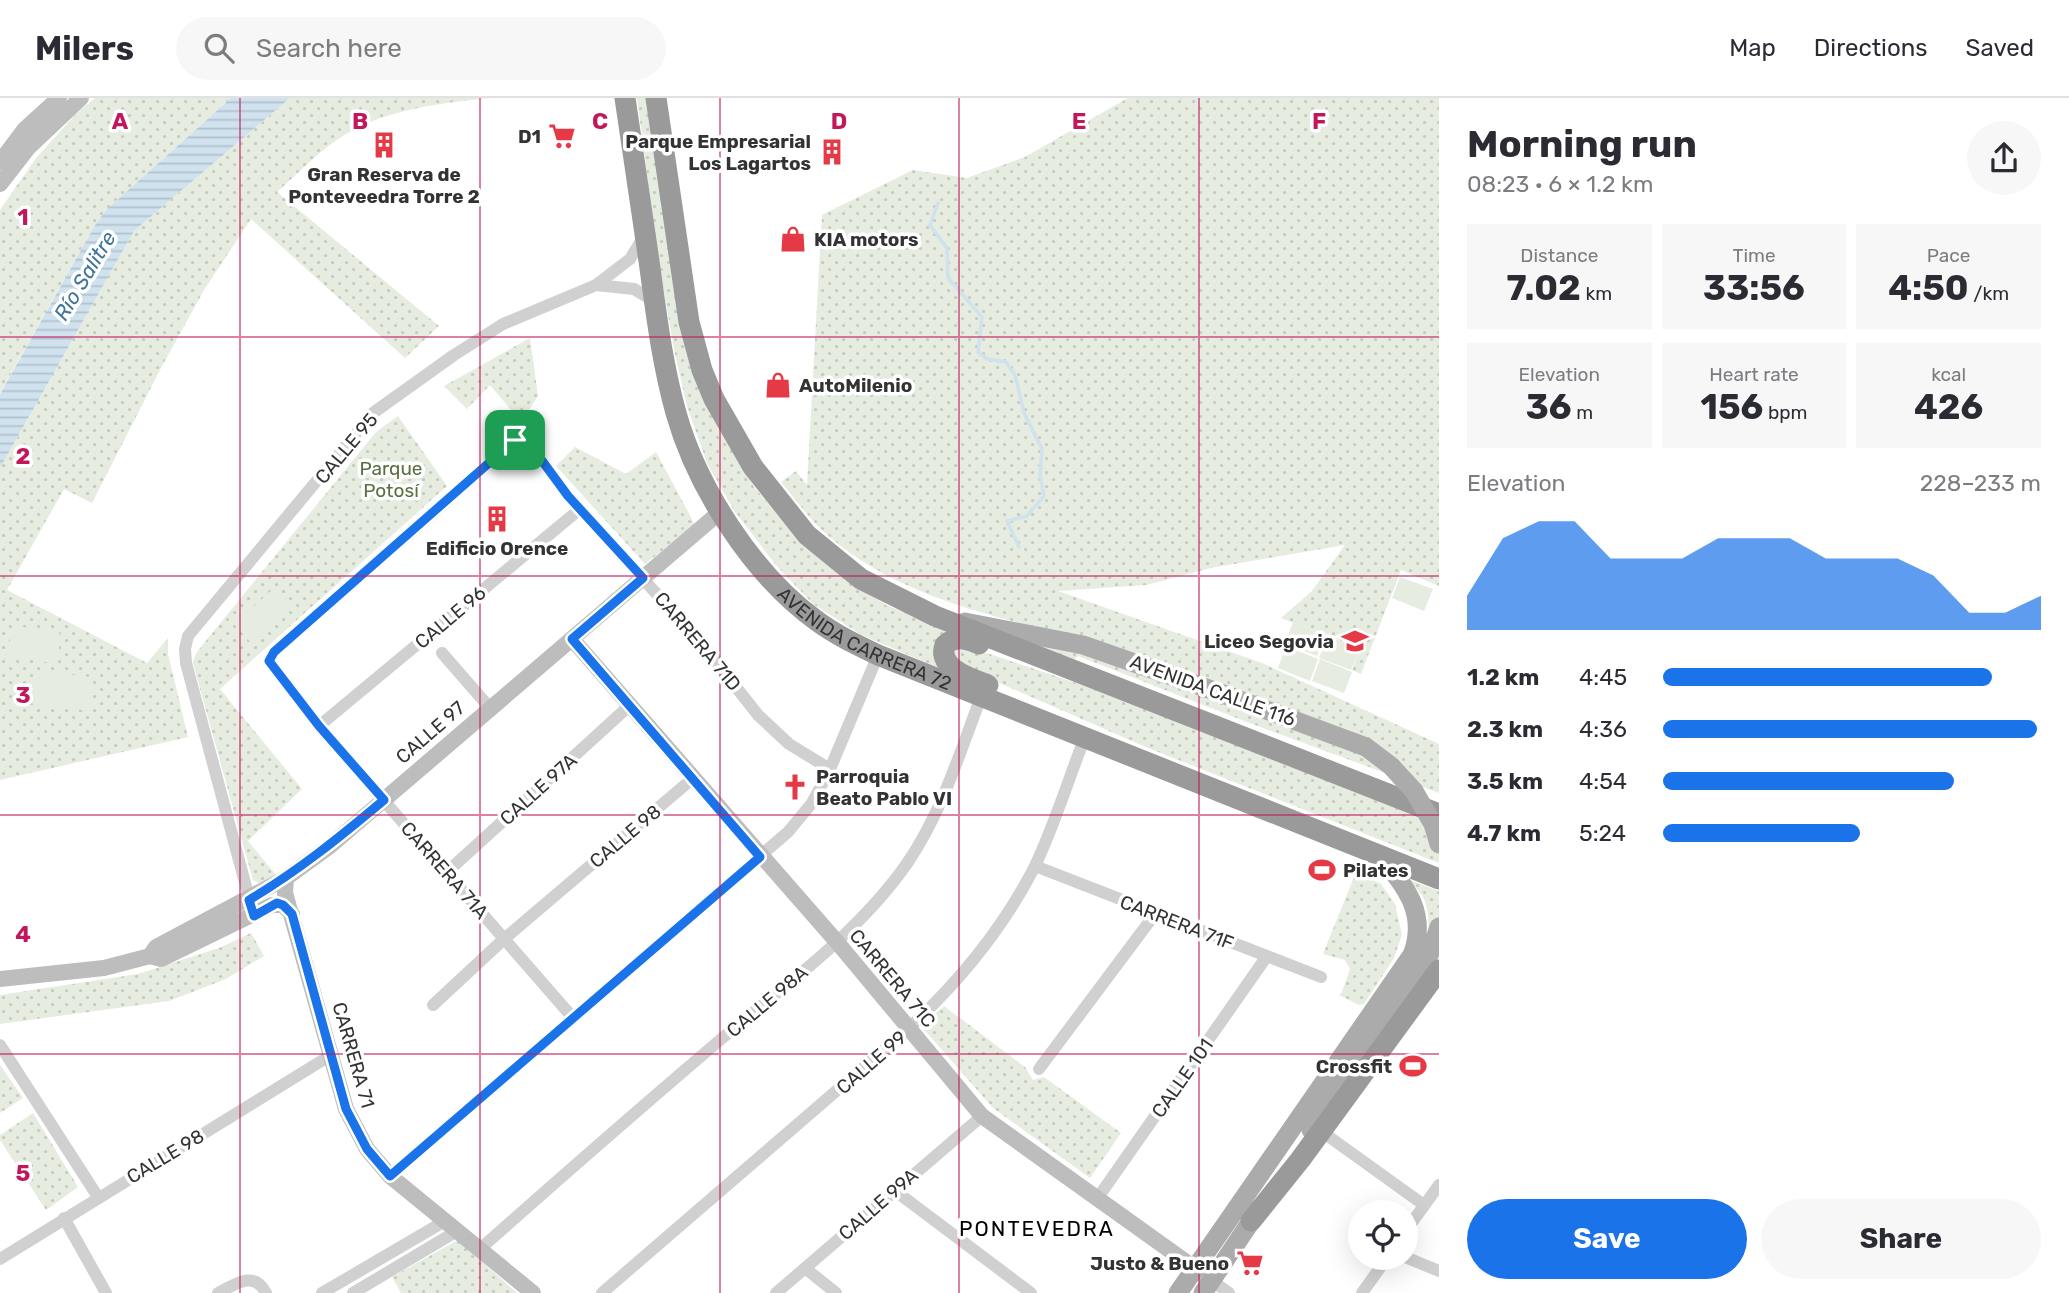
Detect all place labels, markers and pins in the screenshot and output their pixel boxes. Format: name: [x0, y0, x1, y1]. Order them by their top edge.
supermarket icon: D1: [547, 121, 577, 151]
place label: D1: [518, 125, 541, 148]
building icon: Gran Reserva de Ponteveedra Torre 2: [369, 130, 399, 160]
place label: Parque Empresarial Los Lagartos: [625, 130, 811, 175]
building icon: Parque Empresarial Los Lagartos: [817, 137, 847, 167]
place label: Gran Reserva de Ponteveedra Torre 2: [288, 163, 480, 208]
shop icon: KIA motors: [778, 224, 808, 254]
place label: KIA motors: [814, 228, 919, 251]
shop icon: AutoMilenio: [763, 370, 793, 400]
place label: AutoMilenio: [799, 374, 912, 397]
pin: [485, 410, 545, 470]
building icon: Edificio Orence: [482, 504, 512, 534]
place label: Edificio Orence: [426, 537, 568, 560]
school or university icon: Liceo Segovia: [1340, 626, 1370, 656]
place label: Liceo Segovia: [1204, 630, 1334, 653]
place label: Parroquia Beato Pablo VI: [816, 765, 952, 810]
church icon: Parroquia Beato Pablo VI: [780, 772, 810, 802]
sports icon: Pilates: [1307, 855, 1337, 885]
place label: Pilates: [1343, 859, 1409, 882]
sports icon: Crossfit: [1398, 1051, 1428, 1081]
place label: Crossfit: [1316, 1055, 1392, 1078]
supermarket icon: Justo & Bueno: [1235, 1248, 1265, 1278]
place label: Justo & Bueno: [1090, 1252, 1229, 1275]

